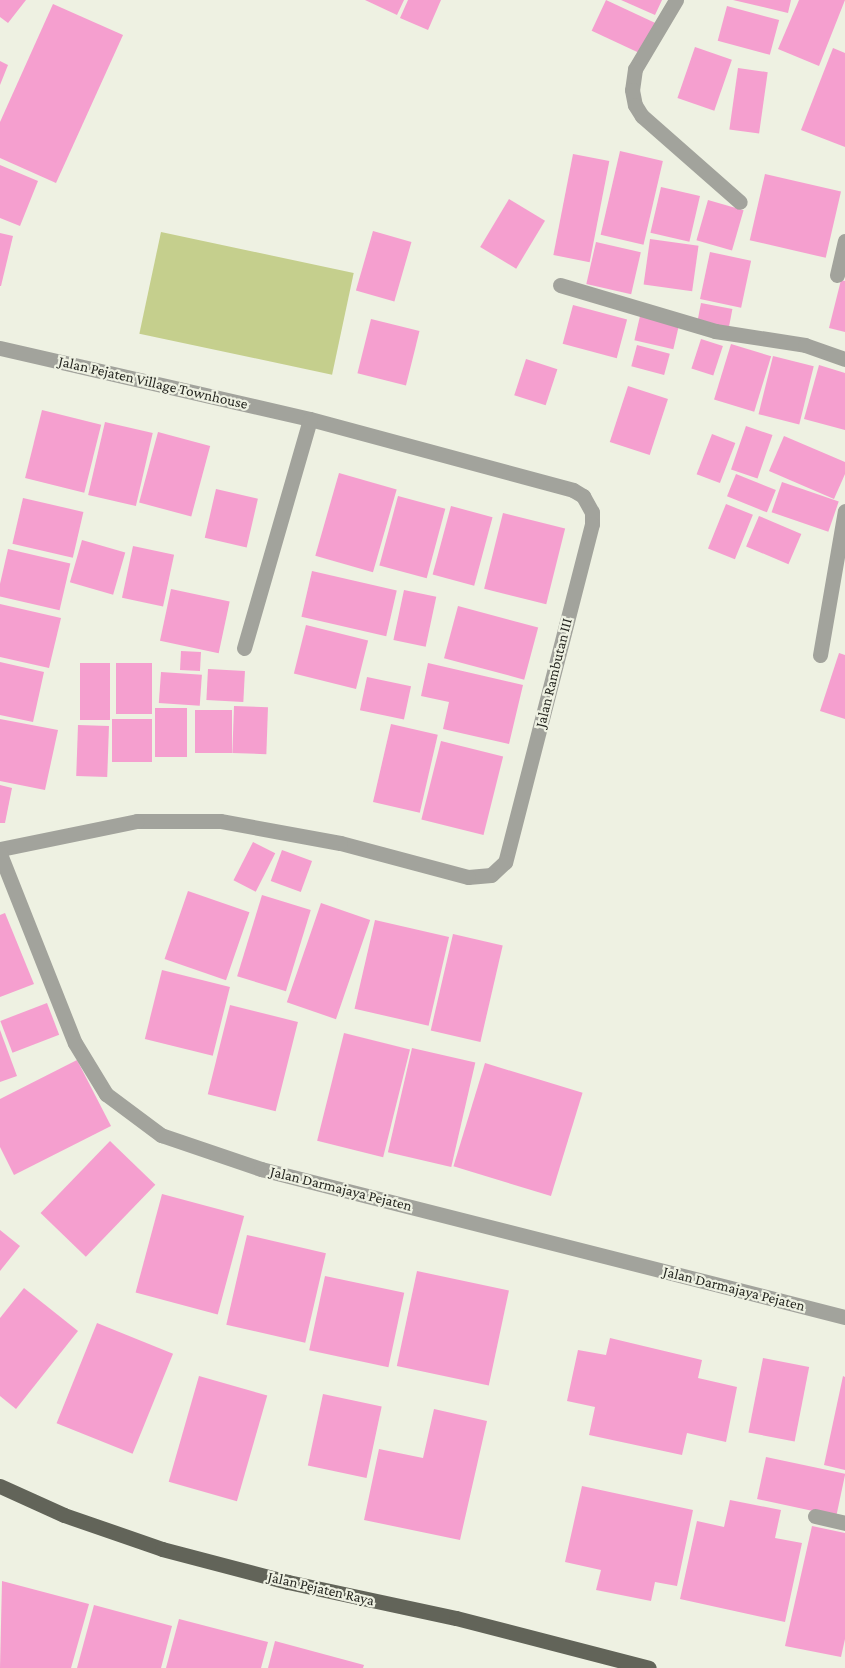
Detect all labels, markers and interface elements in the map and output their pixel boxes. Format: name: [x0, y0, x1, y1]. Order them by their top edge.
street label: Jalan Pejaten Village Townhouse: [57, 352, 249, 414]
street label: Jalan Rambutan III: [532, 616, 576, 730]
street label: Jalan Darmajaya Pejaten: [268, 1163, 414, 1215]
street label: Jalan Darmajaya Pejaten: [661, 1263, 807, 1315]
street label: Jalan Pejaten Raya: [266, 1568, 376, 1610]

